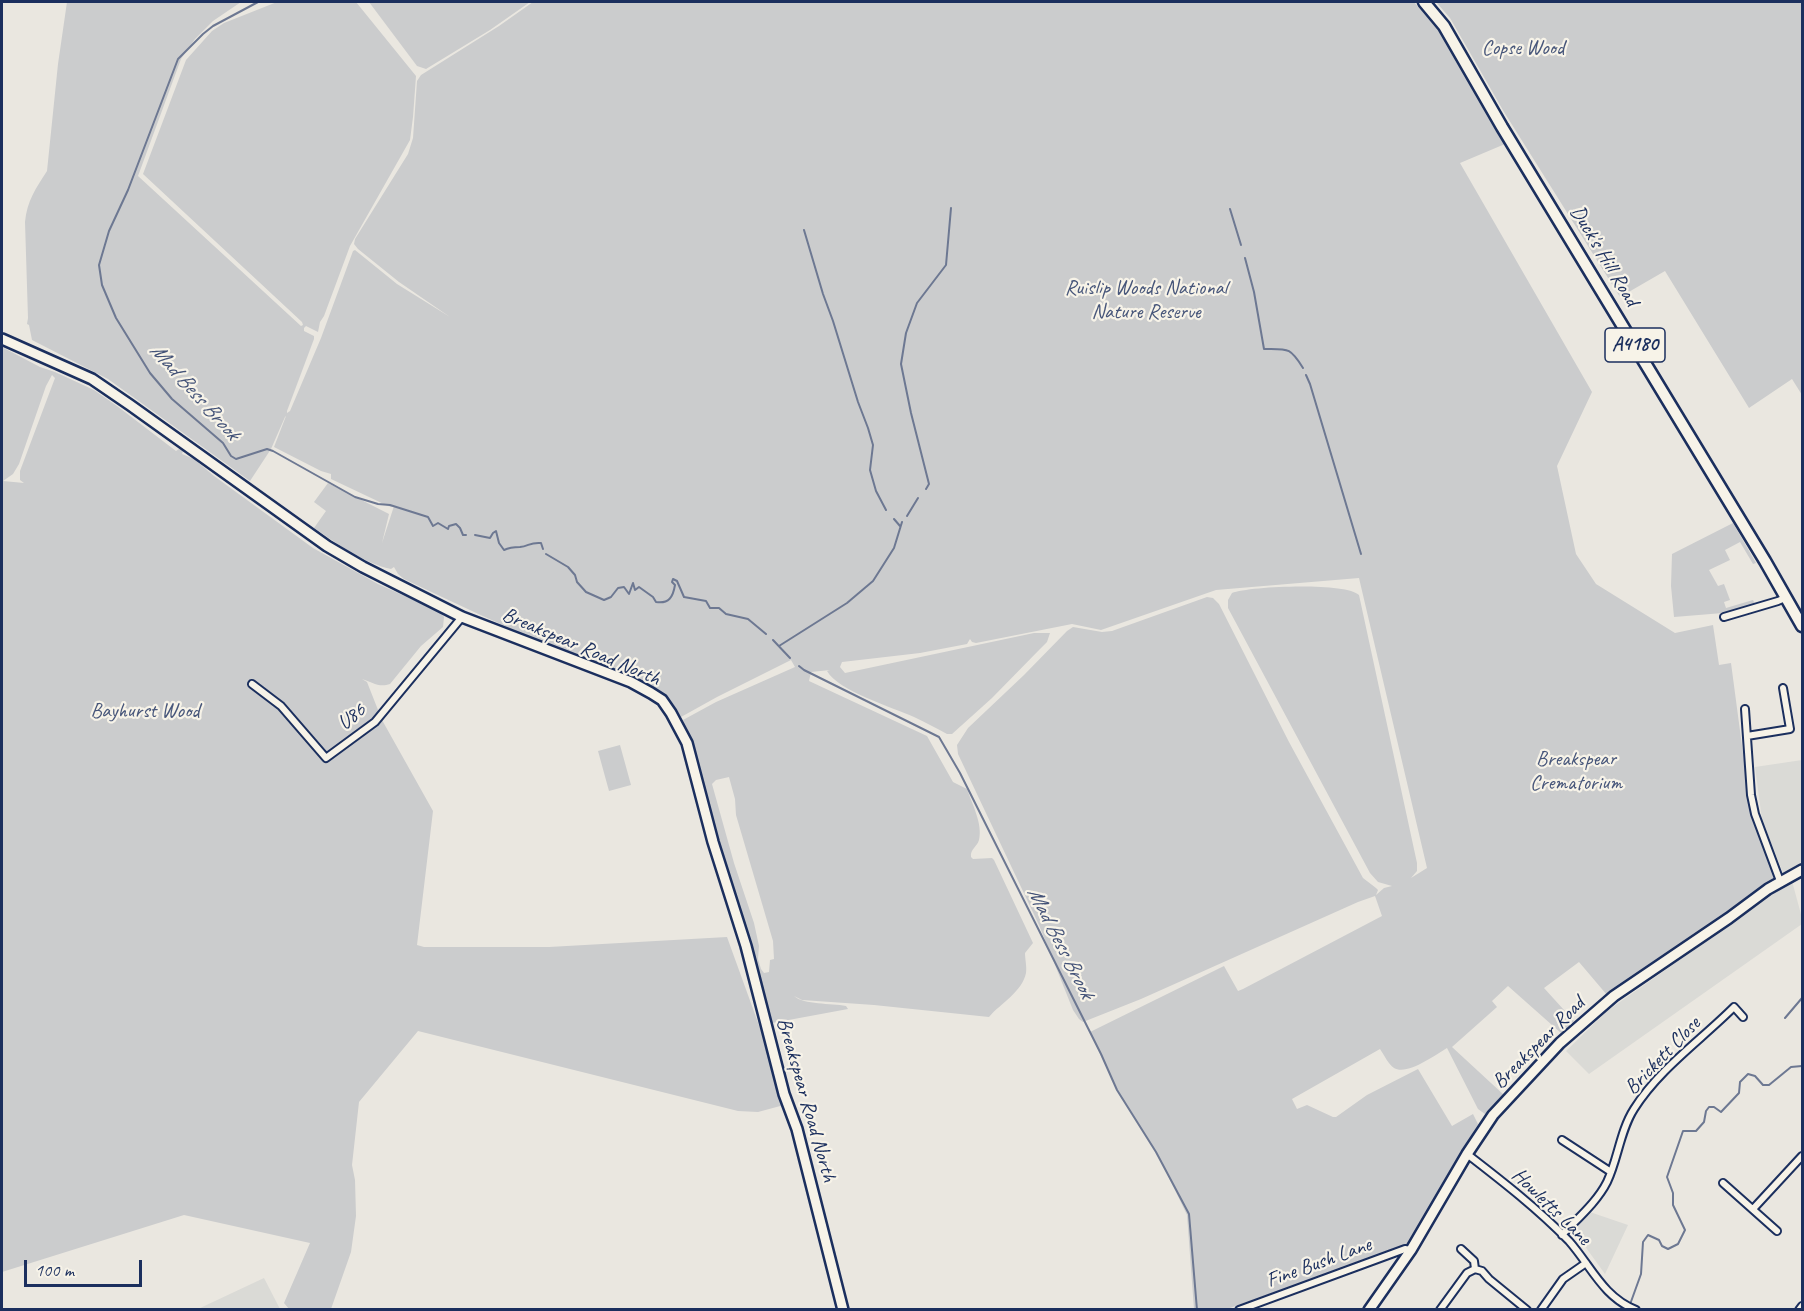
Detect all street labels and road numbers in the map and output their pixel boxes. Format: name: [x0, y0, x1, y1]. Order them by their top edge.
street label: Duck's Hill Road: [1564, 201, 1644, 311]
road number: A4180: [1605, 328, 1665, 362]
street label: Breakspear Road North: [498, 602, 664, 692]
street label: U86: [333, 698, 371, 736]
street label: Breakspear Road: [1488, 992, 1590, 1094]
street label: Brickett Close: [1620, 1012, 1706, 1100]
street label: Breakspear Road North: [771, 1015, 841, 1185]
street label: Howletts Lane: [1506, 1163, 1596, 1251]
street label: Fine Bush Lane: [1263, 1232, 1375, 1294]

